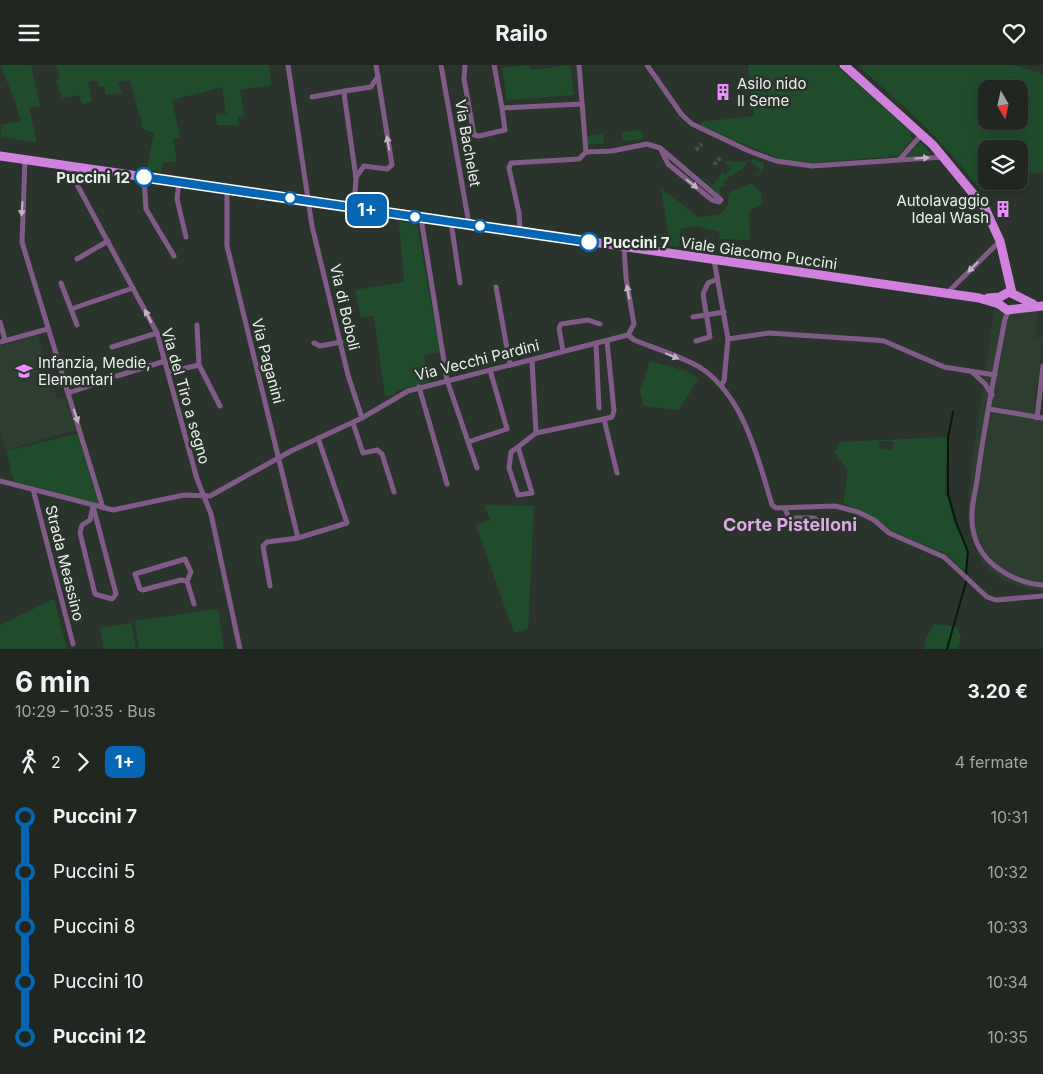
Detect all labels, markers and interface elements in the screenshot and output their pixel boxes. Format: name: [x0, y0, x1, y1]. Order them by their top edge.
icon: menu: [15, 19, 43, 47]
icon: heart: [1000, 19, 1028, 47]
text: Railo: [495, 20, 548, 46]
place label: Asilo nido Il Seme: [737, 74, 806, 110]
north arrow: [978, 80, 1028, 130]
map controls: [978, 80, 1028, 190]
building icon: Asilo nido Il Seme: [713, 82, 733, 102]
street label: Via Bachelet: [451, 98, 485, 188]
one-way arrow: [384, 135, 392, 151]
button: layers: [978, 140, 1028, 190]
one-way arrow: [914, 154, 930, 162]
marker: Puccini 12: [134, 167, 154, 187]
place label: Puccini 12: [56, 168, 130, 187]
one-way arrow: [685, 178, 698, 189]
unlabelled marker: [283, 191, 297, 205]
place label: Autolavaggio Ideal Wash: [896, 191, 989, 227]
line badge: 1+: [344, 194, 390, 226]
text: 1+: [357, 199, 377, 220]
building icon: Autolavaggio Ideal Wash: [993, 199, 1013, 219]
one-way arrow: [18, 201, 26, 217]
unlabelled marker: [408, 210, 422, 224]
unlabelled marker: [473, 219, 487, 233]
marker: Puccini 7: [579, 232, 599, 252]
place label: Puccini 7: [603, 233, 670, 252]
street label: Viale Giacomo Puccini: [680, 233, 838, 273]
one-way arrow: [967, 261, 979, 273]
street label: Via di Boboli: [326, 262, 364, 352]
one-way arrow: [624, 284, 632, 300]
one-way arrow: [144, 309, 152, 323]
street label: Via Paganini: [248, 316, 288, 406]
street label: Via del Tiro a segno: [157, 326, 215, 466]
street label: Via Vecchi Pardini: [413, 335, 541, 385]
one-way arrow: [665, 352, 679, 360]
place label: Infanzia, Medie, Elementari: [38, 353, 151, 389]
school or university icon: Infanzia, Medie, Elementari: [14, 361, 34, 381]
one-way arrow: [72, 409, 80, 424]
street label: Strada Meassino: [41, 503, 89, 623]
district label: Corte Pistelloni: [723, 514, 857, 535]
text: 6 min: [15, 665, 90, 699]
text: 3.20 €: [968, 680, 1028, 703]
text: 10:29 – 10:35 · Bus: [15, 701, 156, 721]
icon: walk: [15, 748, 43, 776]
icon: forward: [69, 748, 97, 776]
text: 1+: [115, 751, 135, 772]
text: 2: [51, 752, 61, 772]
text: 4 fermate: [955, 752, 1028, 772]
text: Puccini 7: [53, 805, 137, 828]
text: 10:31: [990, 807, 1028, 827]
text: Puccini 5: [53, 860, 135, 883]
text: 10:32: [987, 862, 1028, 882]
text: Puccini 8: [53, 915, 136, 938]
text: 10:33: [987, 917, 1028, 937]
text: Puccini 10: [53, 970, 144, 993]
text: 10:34: [987, 972, 1028, 992]
text: Puccini 12: [53, 1025, 146, 1048]
text: 10:35: [987, 1027, 1028, 1047]

